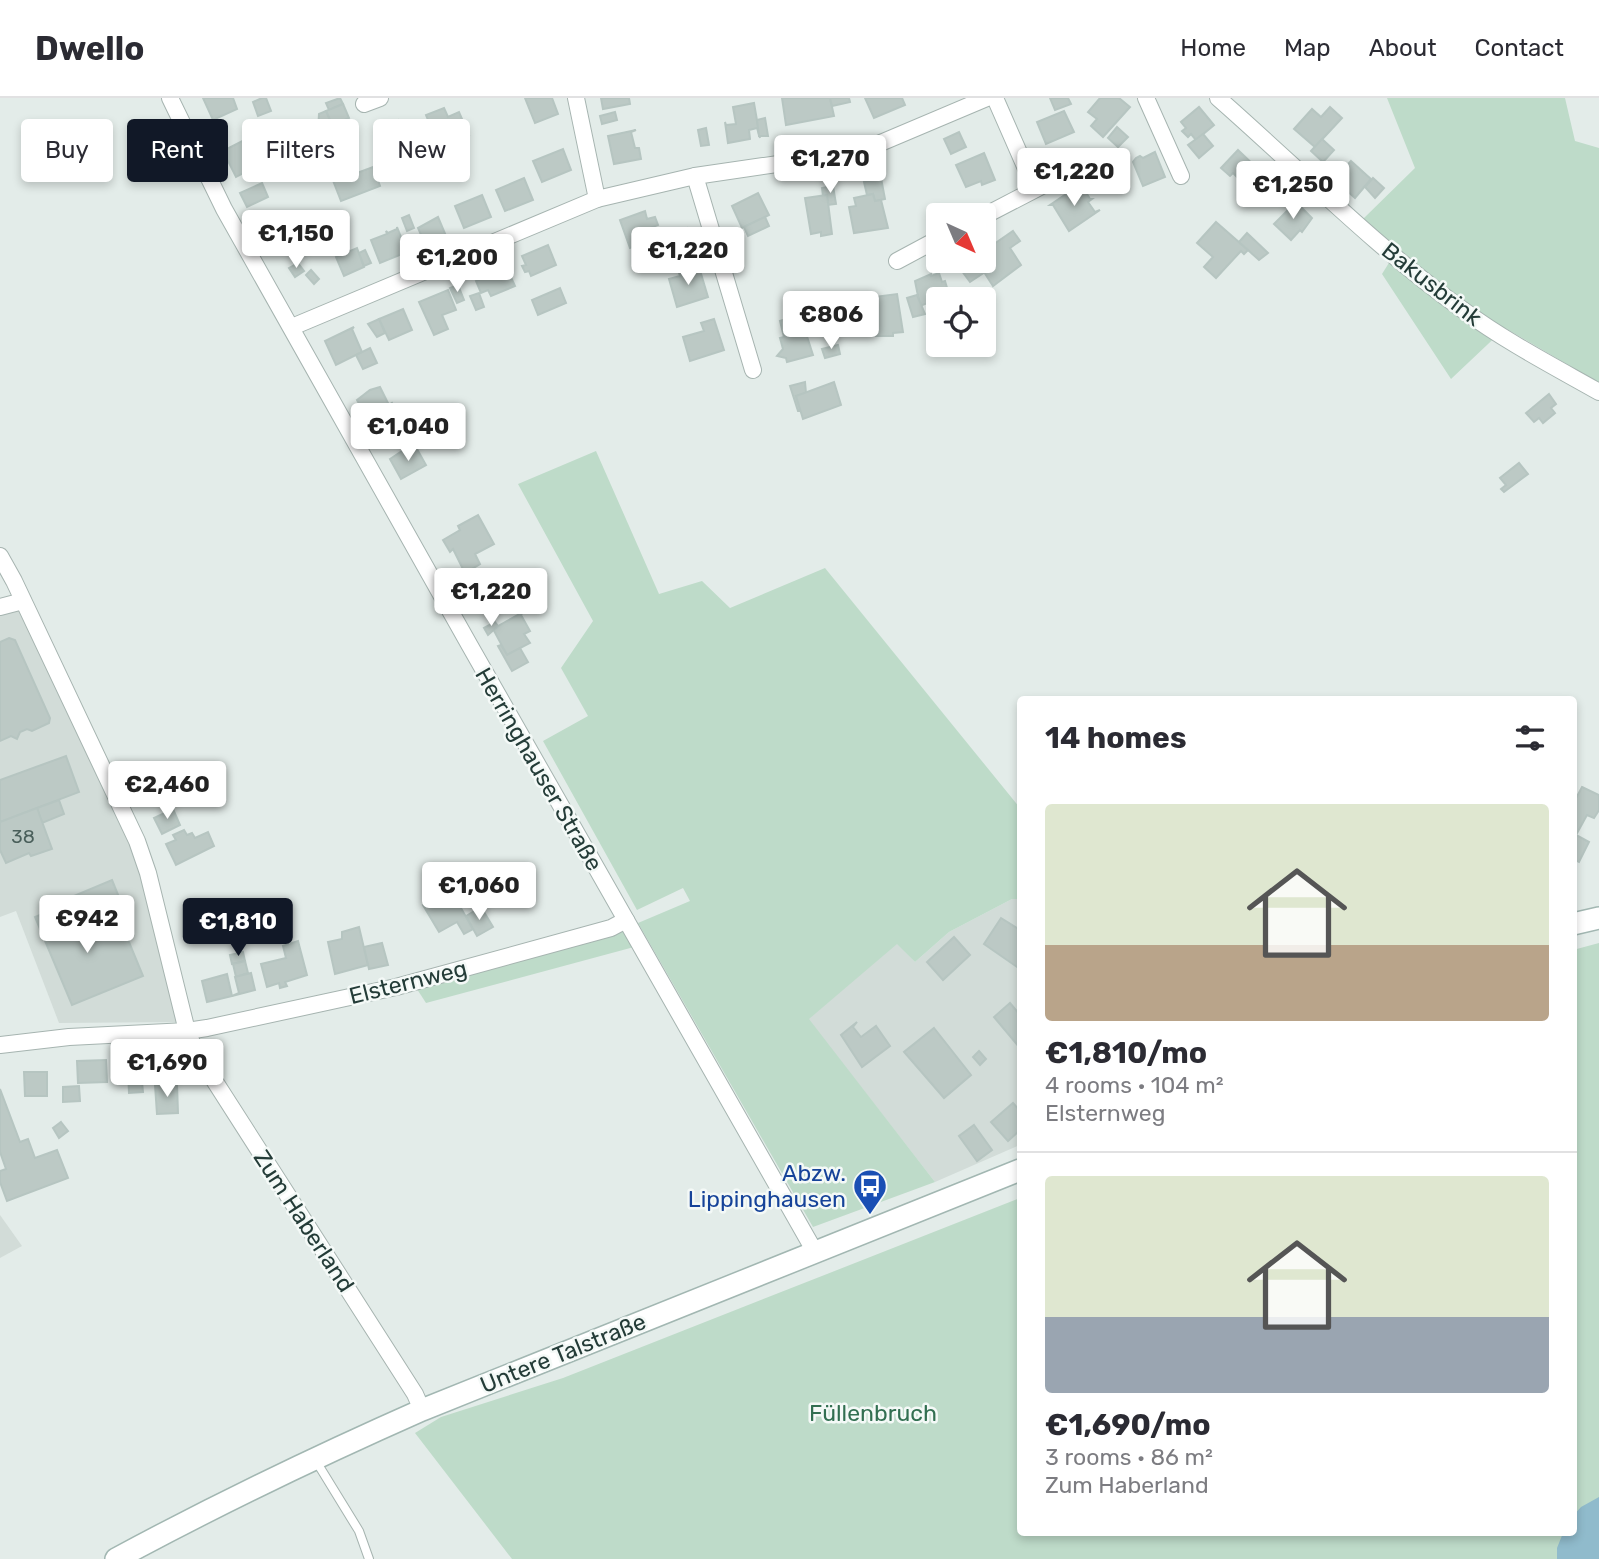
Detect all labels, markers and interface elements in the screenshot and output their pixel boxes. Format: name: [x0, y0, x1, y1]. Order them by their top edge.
text: Dwello: [35, 29, 144, 68]
text: Home: [1180, 34, 1246, 62]
text: Map: [1284, 34, 1331, 62]
text: About: [1369, 34, 1437, 62]
text: Contact: [1475, 34, 1564, 62]
chip: Buy: [21, 119, 113, 182]
chip: Rent: [127, 119, 228, 182]
chip: Filters: [242, 119, 359, 182]
chip: New: [373, 119, 470, 182]
pin: €1,270: [773, 136, 887, 195]
text: €1,270: [790, 144, 870, 172]
pin: €1,220: [1017, 148, 1131, 208]
text: €1,220: [1033, 157, 1115, 185]
pin: €1,250: [1236, 162, 1350, 221]
text: €1,250: [1252, 170, 1334, 198]
north arrow: [926, 203, 996, 273]
map controls: [926, 203, 996, 357]
pin: €1,150: [239, 211, 353, 270]
text: €1,150: [258, 219, 334, 247]
pin: €1,220: [631, 228, 745, 287]
pin: €1,200: [400, 234, 514, 294]
text: €1,220: [647, 236, 729, 264]
street label: Bakusbrink: [1376, 236, 1488, 332]
text: €1,200: [416, 243, 498, 271]
button: locate: [926, 287, 996, 357]
pin: €806: [790, 292, 872, 351]
text: €806: [799, 300, 863, 328]
pin: €1,040: [351, 404, 465, 463]
text: €1,040: [367, 412, 449, 440]
pin: €1,220: [434, 568, 548, 628]
text: €1,220: [450, 577, 532, 605]
street label: Herringhauser Straße: [469, 662, 609, 876]
icon: filters: [1511, 719, 1549, 757]
text: 14 homes: [1045, 720, 1187, 756]
pin: €2,460: [110, 762, 224, 821]
text: €2,460: [124, 770, 210, 798]
house number: 38: [11, 825, 35, 848]
icon: home: [1234, 850, 1360, 976]
pin: €1,060: [422, 862, 536, 922]
text: €1,060: [438, 871, 520, 899]
pin: €942: [46, 896, 128, 955]
pin: €1,810: [181, 898, 295, 958]
text: €942: [55, 904, 119, 932]
text: €1,810: [199, 907, 277, 935]
street label: Elsternweg: [346, 954, 470, 1010]
text: €1,810/mo: [1045, 1035, 1207, 1071]
pin: €1,690: [110, 1040, 224, 1099]
text: €1,690: [126, 1048, 208, 1076]
text: 4 rooms · 104 m²: [1045, 1071, 1224, 1099]
text: Elsternweg: [1045, 1099, 1165, 1127]
street label: Zum Haberland: [248, 1145, 360, 1297]
place label: Abzw. Lippinghausen: [688, 1159, 846, 1213]
bus stop icon: Abzw. Lippinghausen: [851, 1167, 889, 1216]
icon: home: [1234, 1222, 1360, 1348]
street label: Untere Talstraße: [476, 1307, 650, 1399]
park label: Füllenbruch: [809, 1399, 937, 1427]
text: €1,690/mo: [1045, 1407, 1211, 1443]
text: 3 rooms · 86 m²: [1045, 1443, 1213, 1471]
text: Zum Haberland: [1045, 1471, 1209, 1499]

